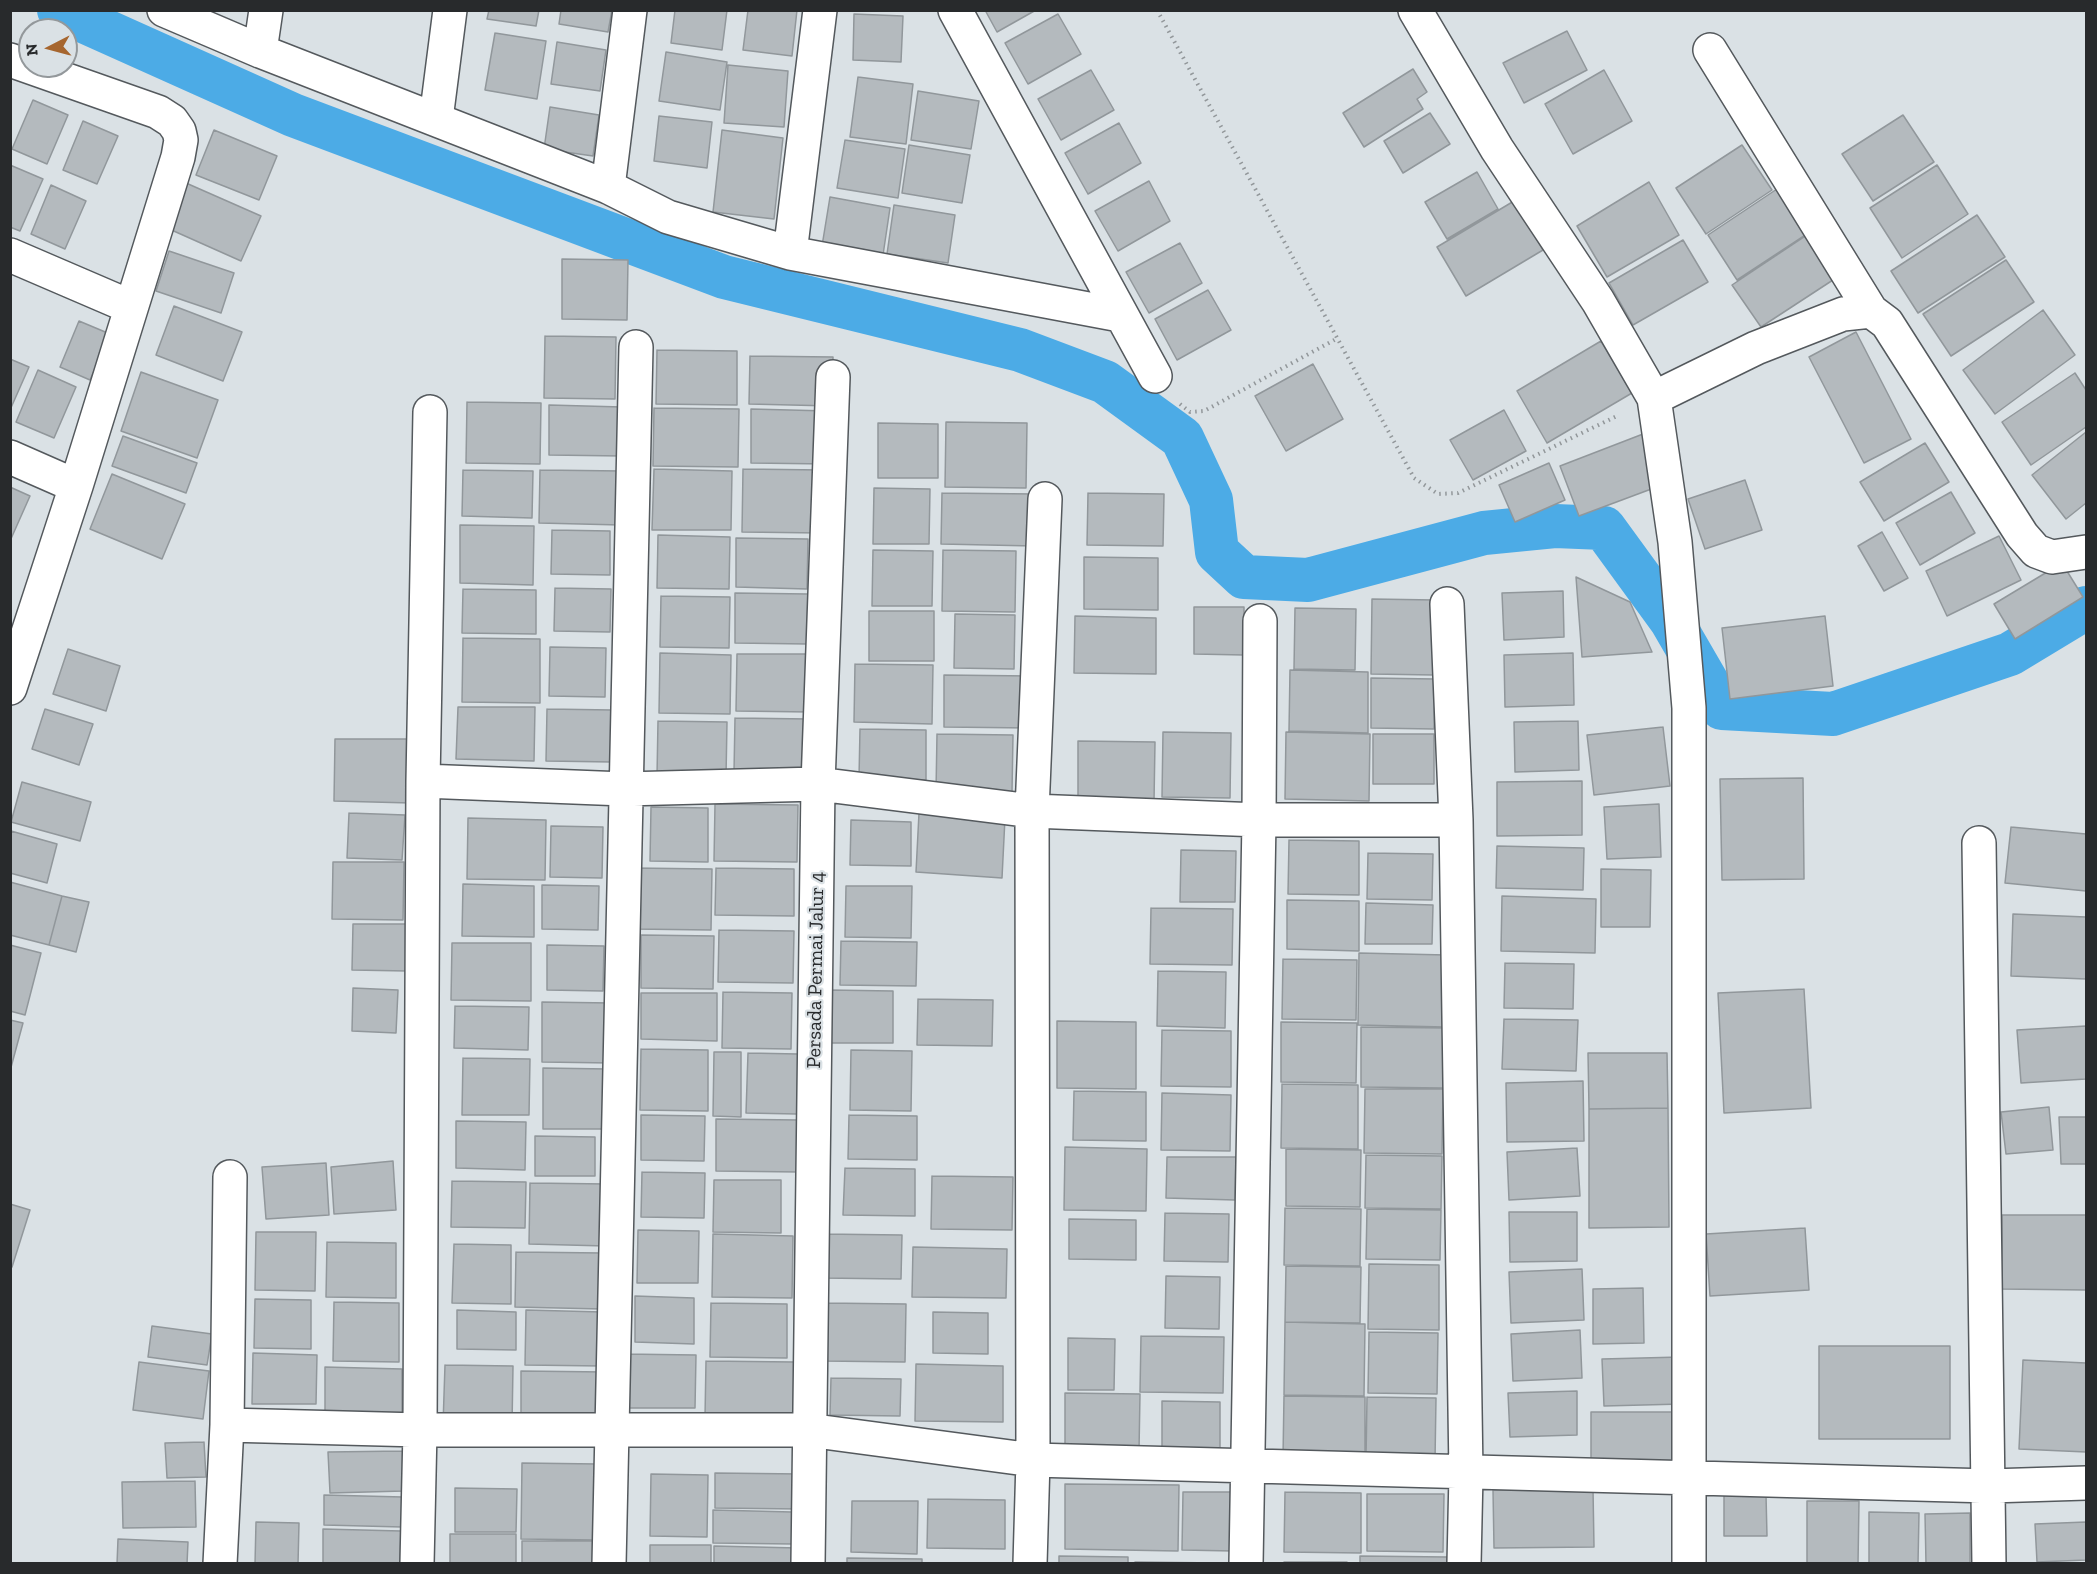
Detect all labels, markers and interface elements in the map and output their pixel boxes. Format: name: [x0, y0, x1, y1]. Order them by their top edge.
north arrow: [18, 18, 78, 78]
text: N: [22, 43, 42, 57]
street label: Persada Permai Jalur 4: [802, 871, 830, 1069]

